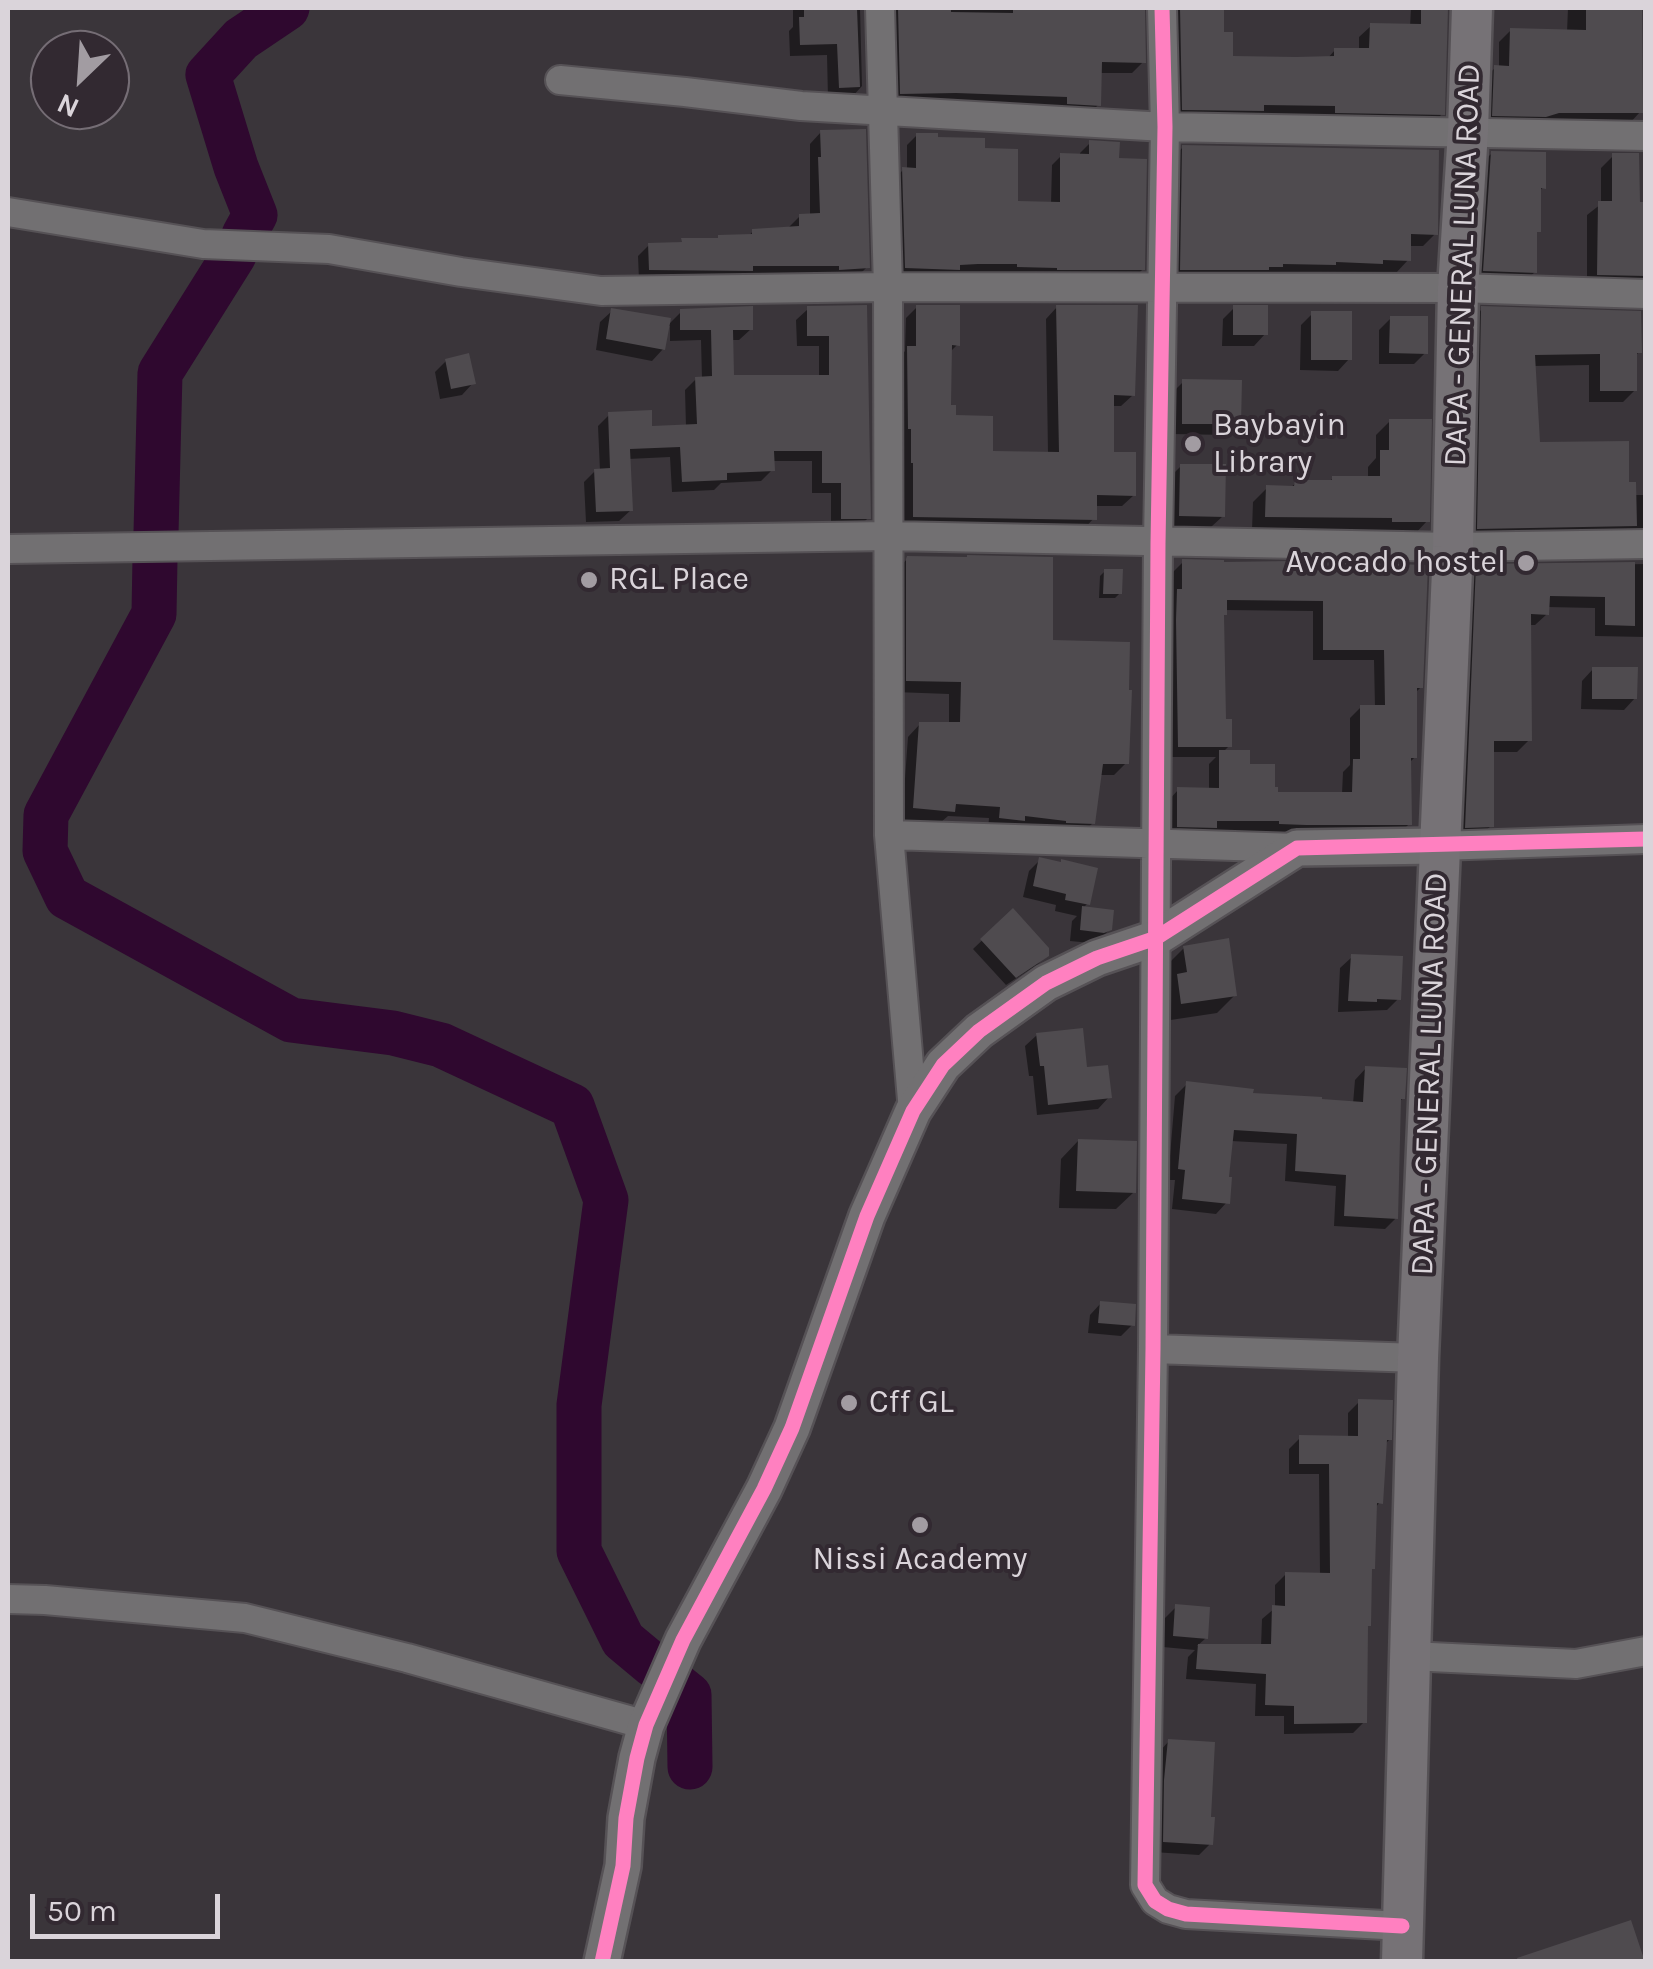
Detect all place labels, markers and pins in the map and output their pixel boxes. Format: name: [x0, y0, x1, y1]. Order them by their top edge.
place label: Baybayin Library: [1213, 407, 1346, 482]
marker: Baybayin Library: [1182, 433, 1204, 455]
place label: Avocado hostel: [1286, 544, 1506, 582]
marker: Avocado hostel: [1515, 552, 1537, 574]
place label: RGL Place: [609, 561, 749, 599]
marker: RGL Place: [578, 569, 600, 591]
place label: Cff GL: [869, 1384, 954, 1422]
marker: Cff GL: [838, 1392, 860, 1414]
marker: Nissi Academy: [909, 1514, 931, 1536]
place label: Nissi Academy: [813, 1541, 1027, 1579]

